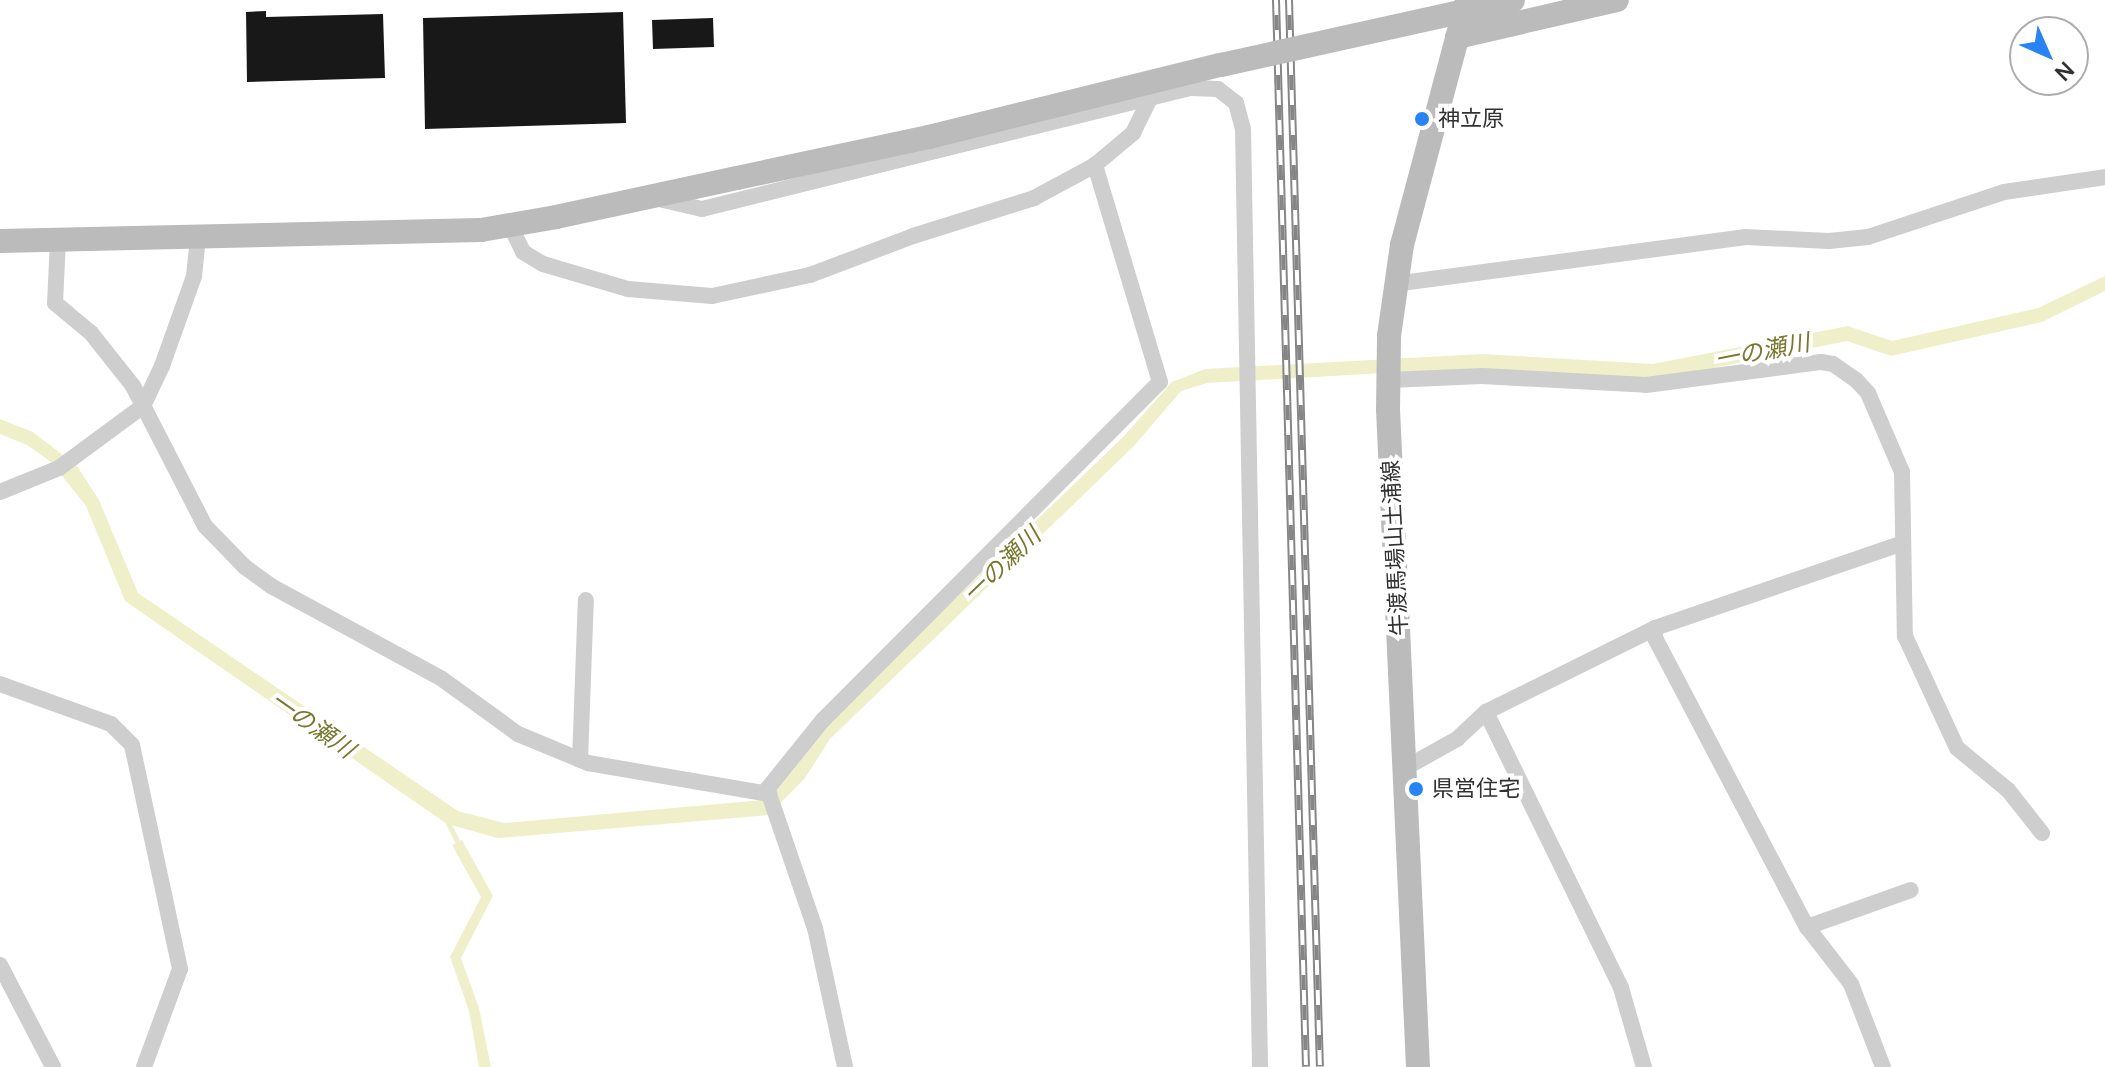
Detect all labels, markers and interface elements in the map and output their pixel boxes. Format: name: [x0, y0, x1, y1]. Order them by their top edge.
north arrow: [2009, 16, 2089, 96]
text: N: [2048, 55, 2081, 88]
place label: 神立原: [1438, 106, 1504, 132]
marker: 神立原: [1413, 110, 1431, 128]
water label: 一の瀬川: [1712, 327, 1812, 373]
street label: 牛渡馬場山土浦線: [1377, 459, 1413, 637]
water label: 一の瀬川: [956, 520, 1046, 608]
water label: 一の瀬川: [265, 685, 361, 763]
place label: 県営住宅: [1432, 776, 1520, 802]
marker: 県営住宅: [1407, 780, 1425, 798]

